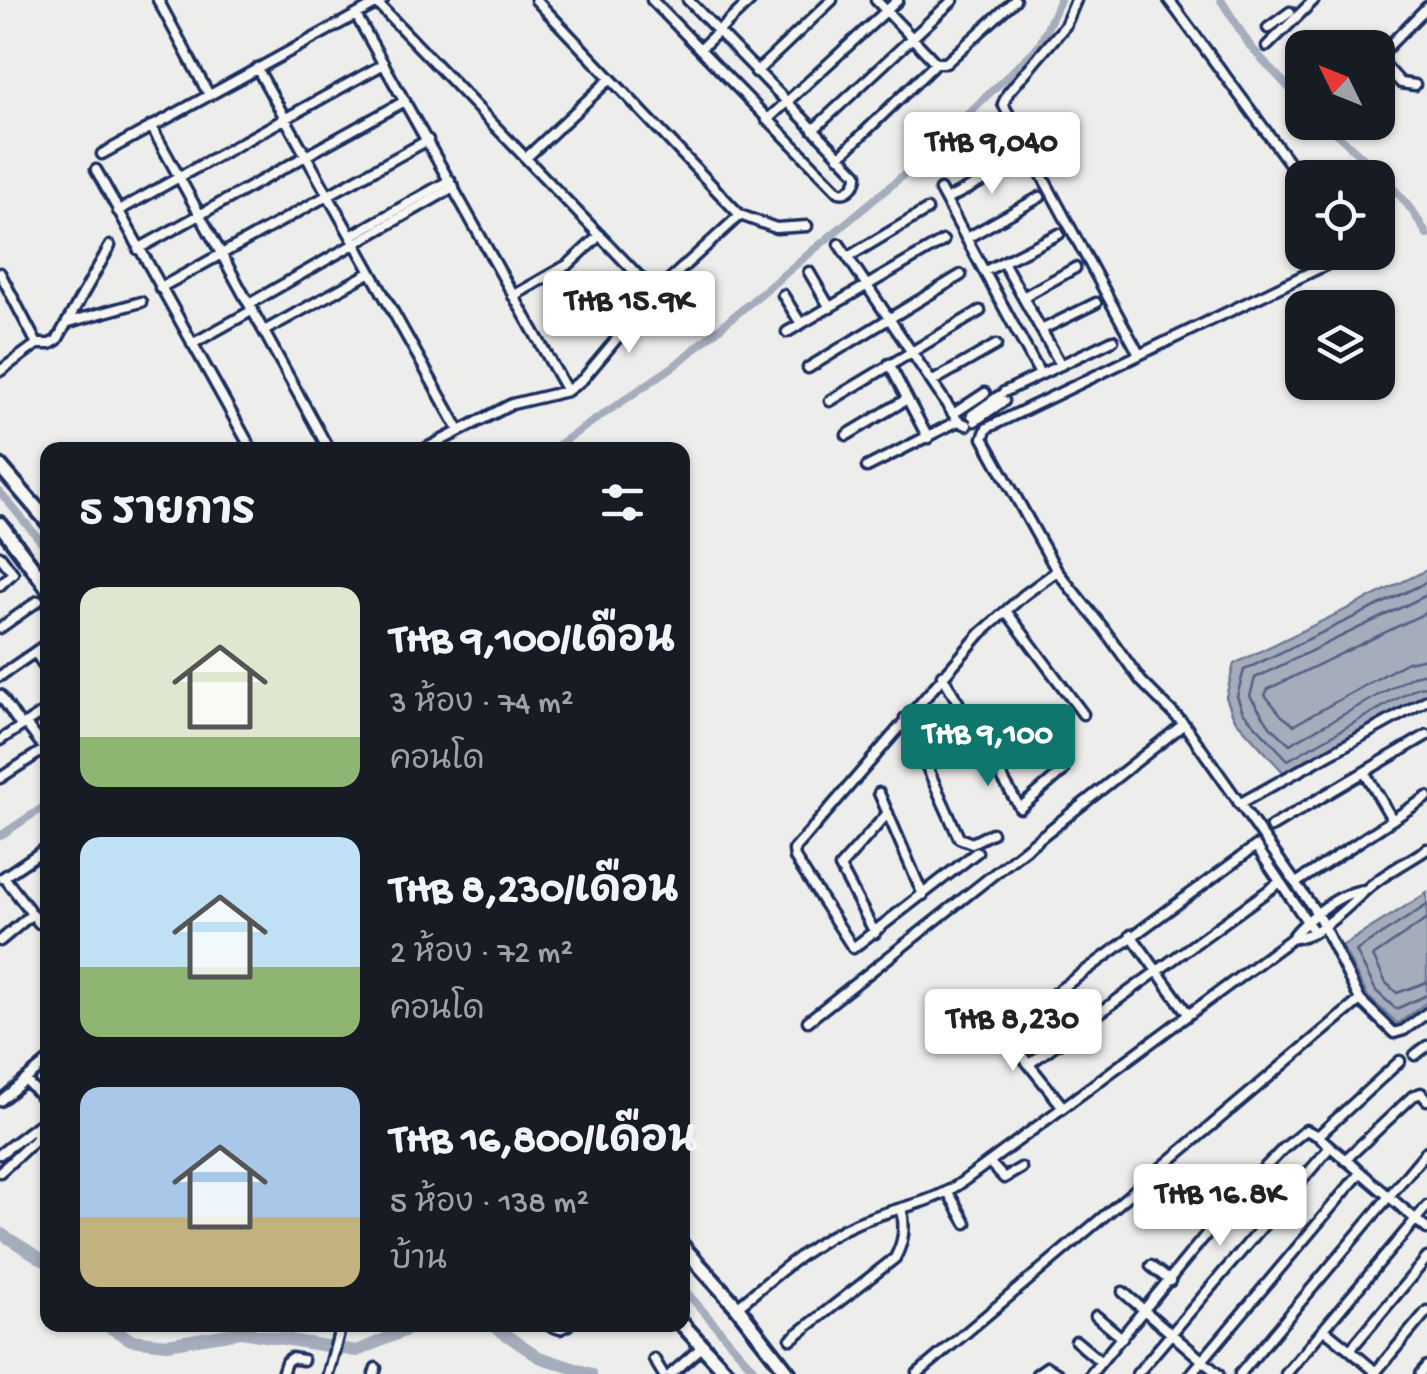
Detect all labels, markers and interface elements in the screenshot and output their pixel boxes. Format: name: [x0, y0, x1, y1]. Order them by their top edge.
north arrow: [1285, 30, 1395, 140]
map controls: [1285, 30, 1395, 400]
pin: THB 9,040: [878, 112, 1106, 197]
text: THB 9,040: [926, 125, 1058, 163]
button: locate: [1285, 160, 1395, 270]
pin: THB 15.9K: [515, 271, 743, 356]
text: THB 15.9K: [565, 284, 693, 322]
button: layers: [1285, 290, 1395, 400]
icon: filters: [595, 475, 650, 530]
text: 5 รายการ: [80, 490, 255, 539]
text: THB 9,100/เดือน: [390, 618, 675, 667]
icon: home: [160, 627, 280, 747]
text: 3 ห้อง · 74 m²: [390, 686, 573, 724]
pin: THB 9,100: [874, 704, 1102, 789]
text: THB 9,100: [923, 717, 1053, 755]
text: คอนโด: [390, 743, 484, 781]
text: THB 8,230/เดือน: [390, 868, 678, 917]
icon: home: [160, 877, 280, 997]
text: 2 ห้อง · 72 m²: [390, 936, 573, 974]
pin: THB 8,230: [899, 989, 1127, 1074]
text: คอนโด: [390, 993, 484, 1031]
text: THB 8,230: [947, 1002, 1079, 1040]
text: THB 16,800/เดือน: [390, 1118, 698, 1167]
icon: home: [160, 1127, 280, 1247]
pin: THB 16.8K: [1106, 1164, 1334, 1249]
text: THB 16.8K: [1156, 1177, 1284, 1215]
text: 5 ห้อง · 138 m²: [390, 1186, 589, 1224]
text: บ้าน: [390, 1243, 447, 1281]

